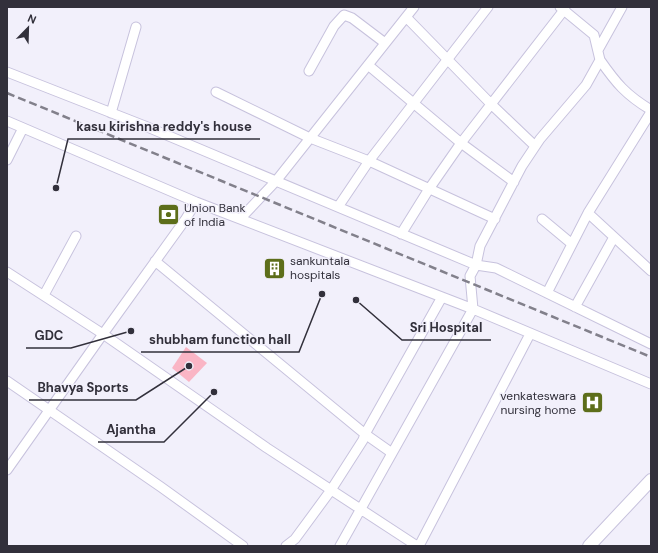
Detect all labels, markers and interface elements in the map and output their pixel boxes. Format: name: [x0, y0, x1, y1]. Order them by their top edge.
north arrow: [8, 8, 48, 48]
text: N: [25, 11, 38, 27]
callout: kasu kirishna reddy's house: [68, 114, 260, 139]
text: kasu kirishna reddy's house: [76, 118, 252, 135]
place label: Union Bank of India: [184, 200, 246, 230]
bank icon: Union Bank of India: [155, 202, 181, 228]
place label: sankuntala hospitals: [290, 253, 350, 283]
building icon: sankuntala hospitals: [261, 255, 287, 281]
callout: Sri Hospital: [402, 315, 491, 340]
text: Sri Hospital: [410, 319, 482, 336]
callout: GDC: [26, 323, 71, 348]
text: GDC: [35, 327, 63, 344]
callout: shubham function hall: [141, 327, 299, 352]
text: shubham function hall: [149, 331, 291, 348]
callout: Bhavya Sports: [29, 375, 136, 400]
text: Bhavya Sports: [37, 379, 129, 396]
place label: venkateswara nursing home: [500, 388, 576, 418]
hospital icon: venkateswara nursing home: [579, 390, 605, 416]
callout: Ajantha: [98, 417, 164, 442]
text: Ajantha: [106, 421, 156, 438]

